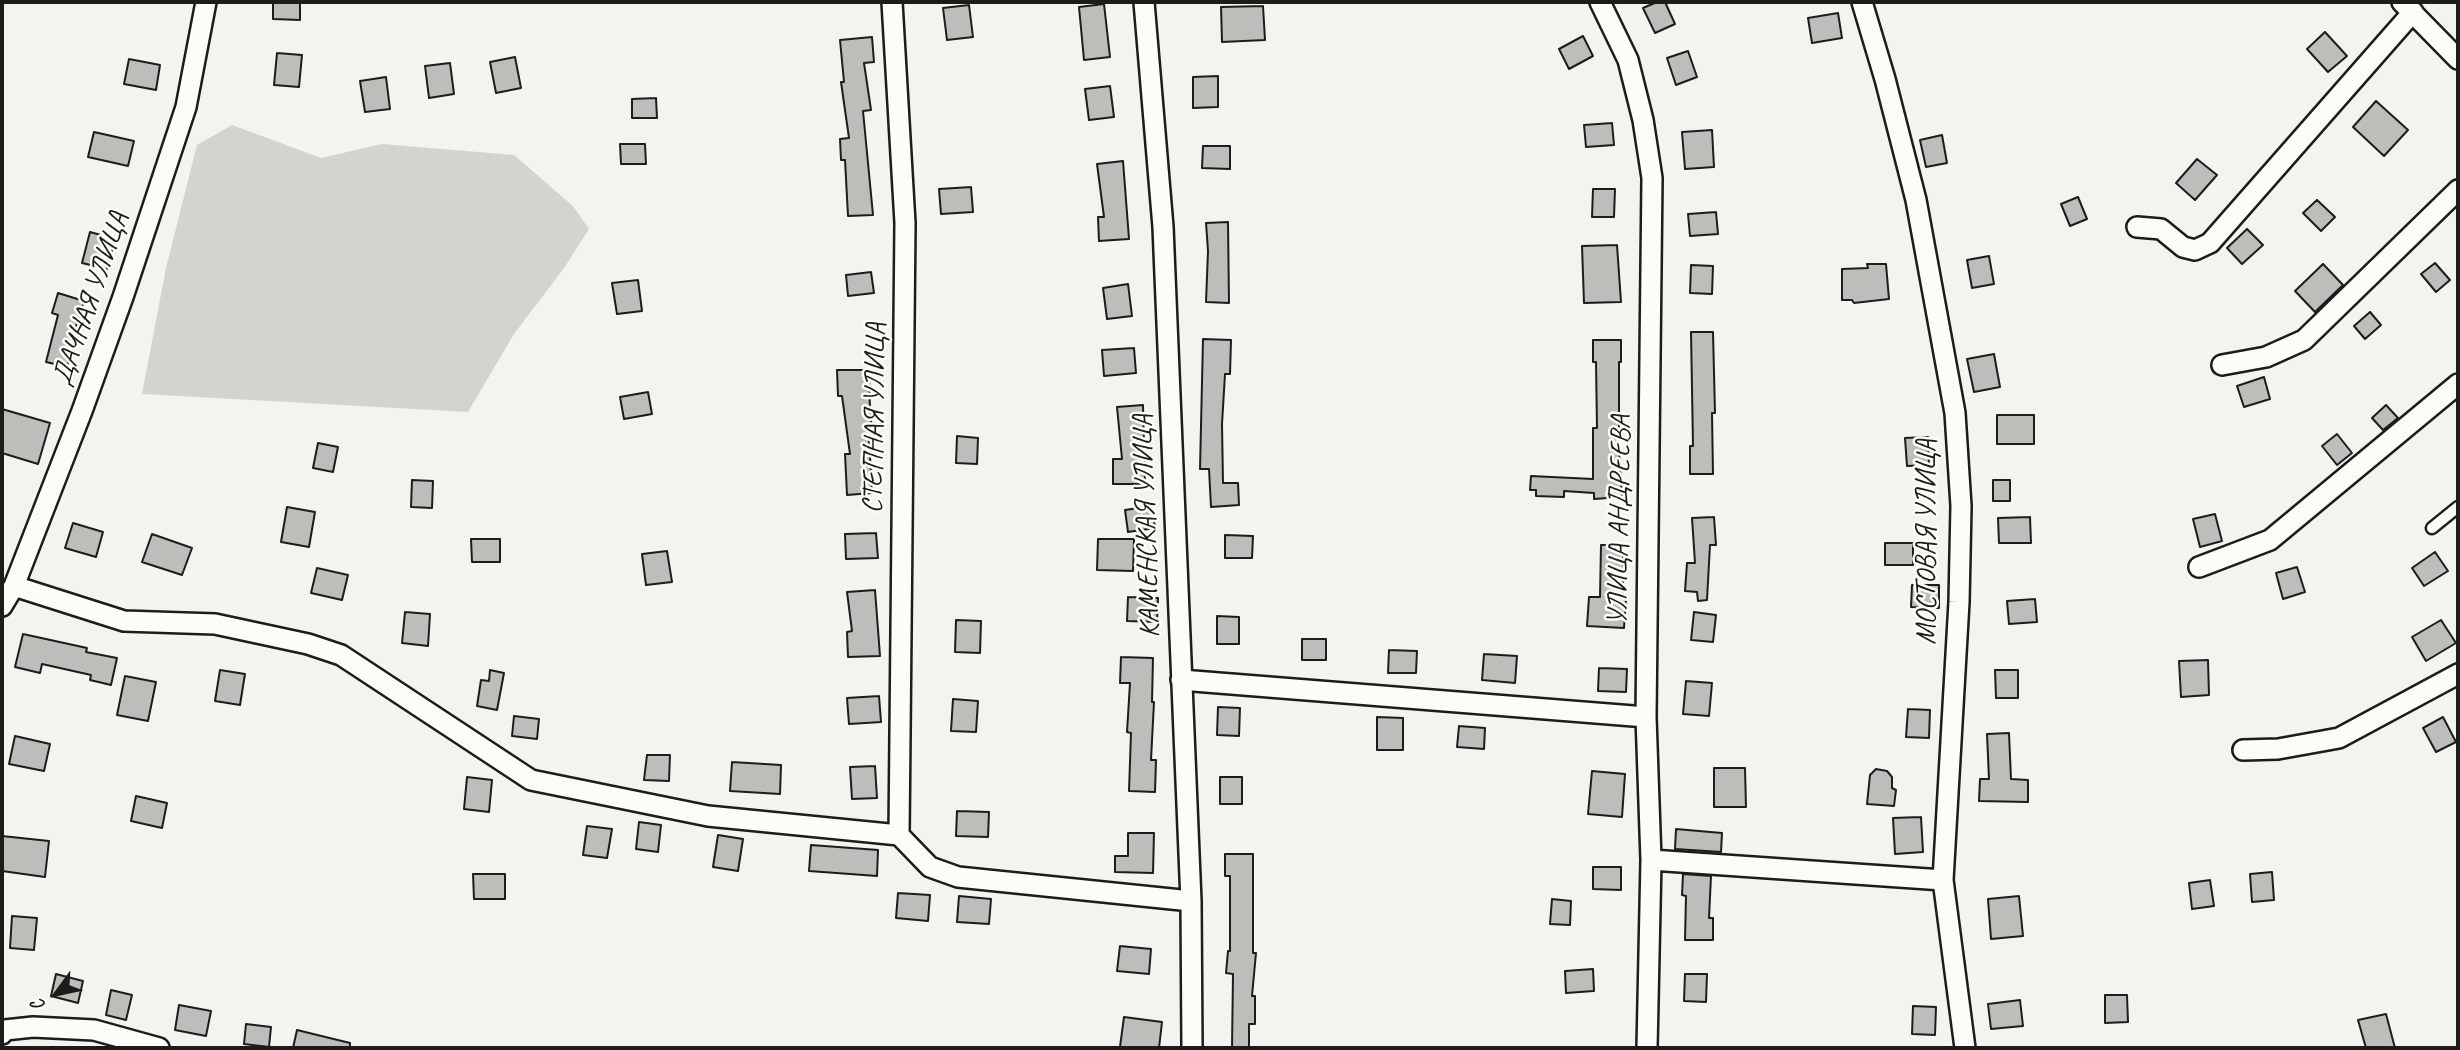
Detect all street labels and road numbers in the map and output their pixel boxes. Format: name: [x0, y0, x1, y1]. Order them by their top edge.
street label: ДАЧНАЯ УЛИЦА: [46, 208, 136, 390]
street label: СТЕПНАЯ УЛИЦА: [857, 322, 893, 514]
street label: КАМЕНСКАЯ УЛИЦА: [1126, 414, 1168, 638]
street label: УЛИЦА АНДРЕЕВА: [1601, 415, 1639, 625]
street label: МОСТОВАЯ УЛИЦА: [1911, 439, 1945, 645]

